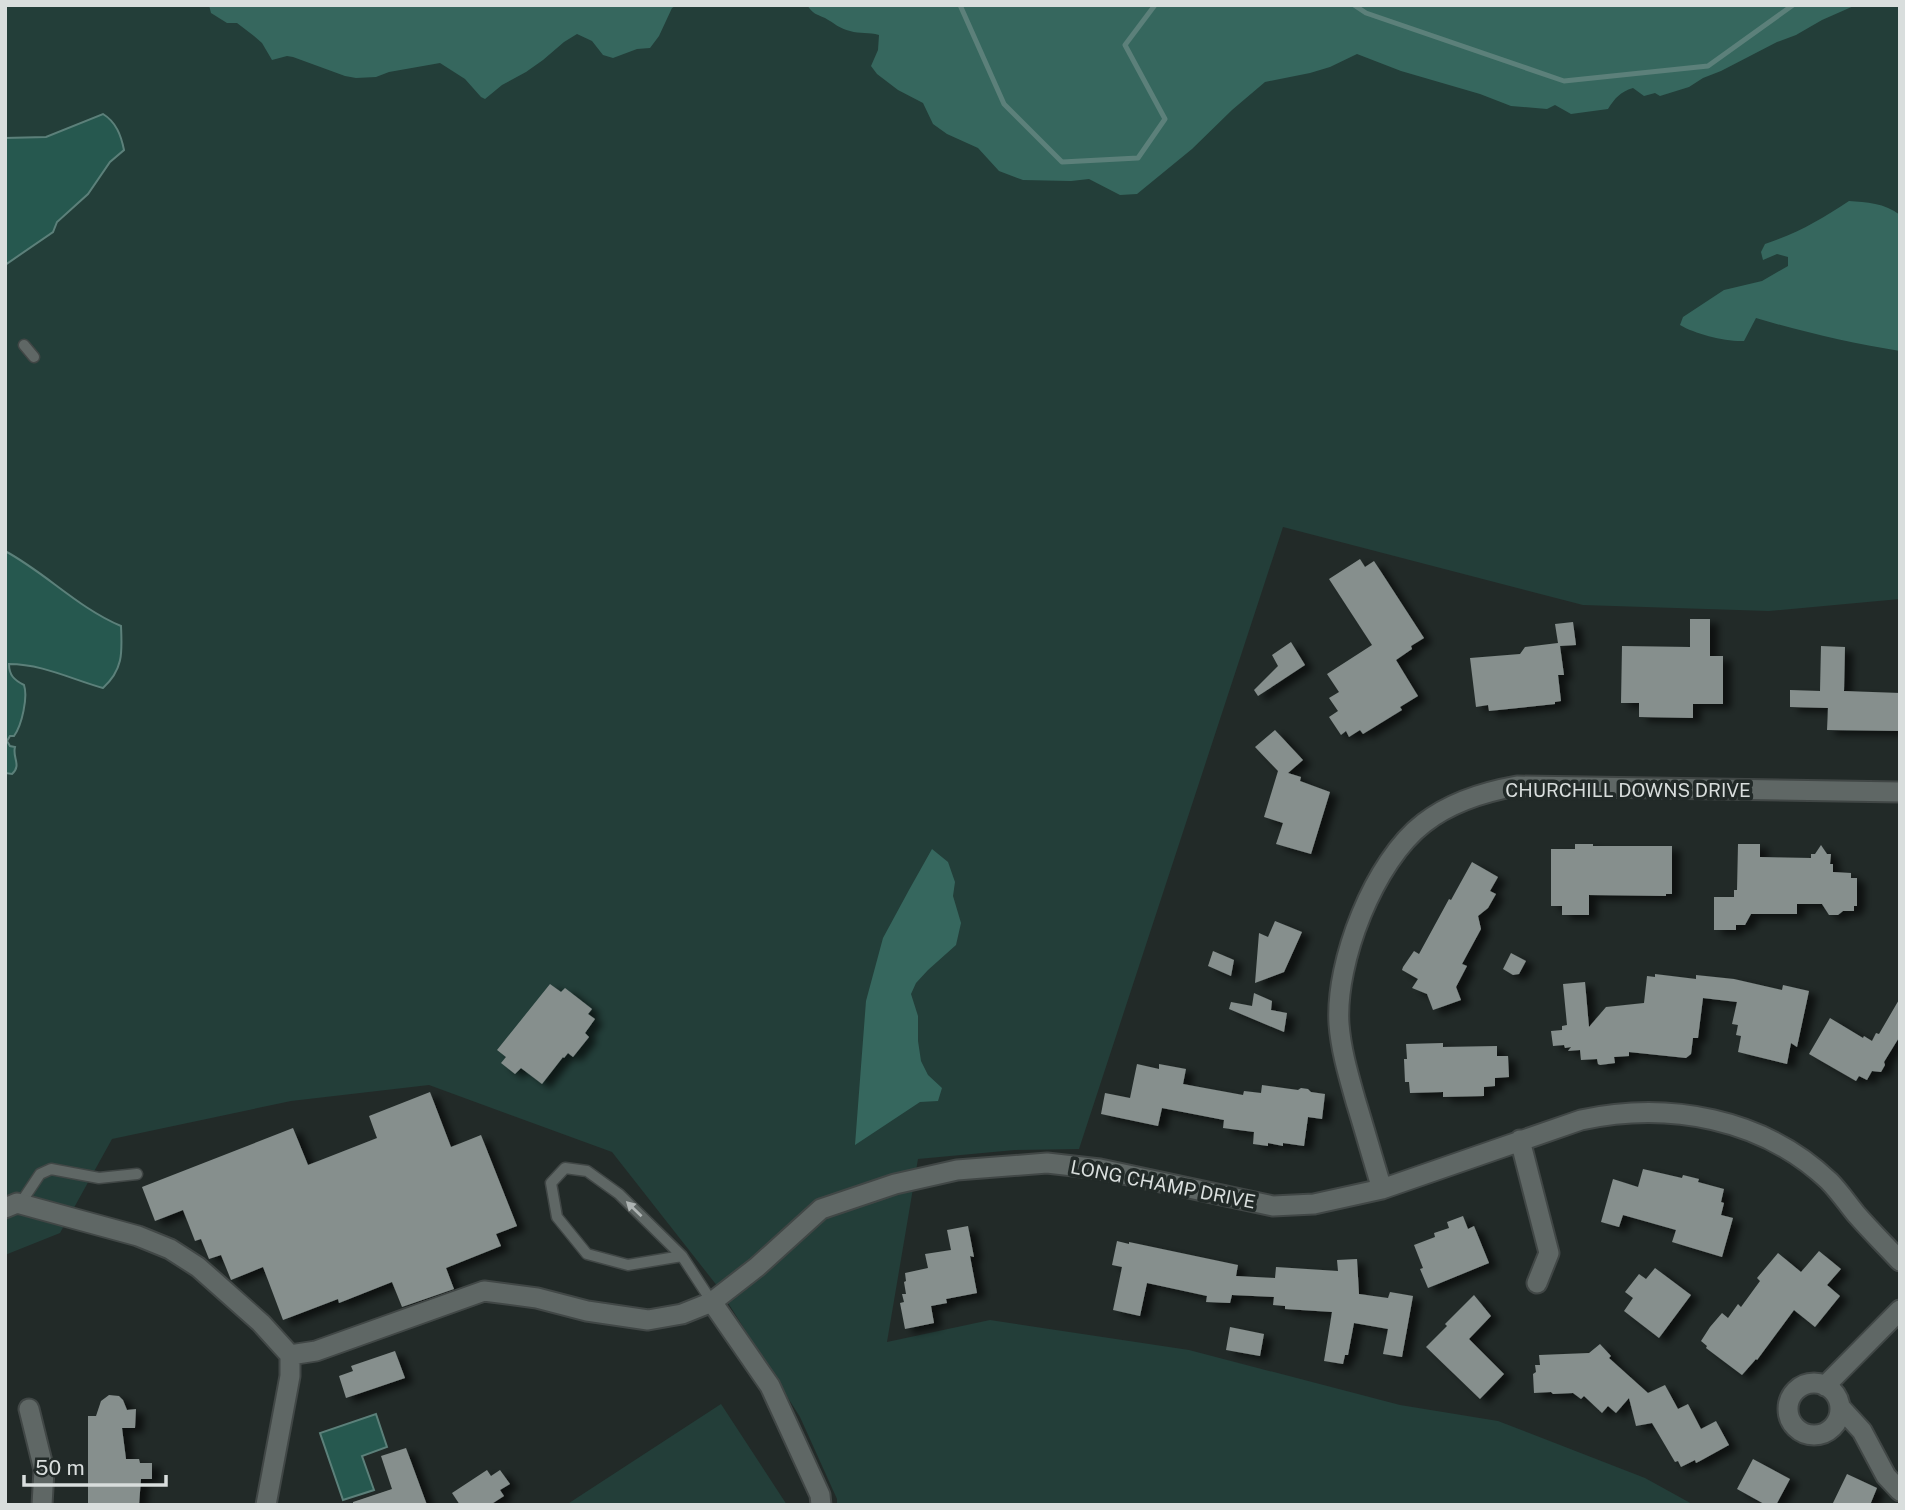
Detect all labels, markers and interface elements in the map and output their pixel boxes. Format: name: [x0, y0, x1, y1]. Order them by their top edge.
street label: CHURCHILL DOWNS DRIVE: [1505, 779, 1751, 801]
street label: LONG CHAMP DRIVE: [1069, 1155, 1257, 1213]
one-way arrow: [625, 1200, 642, 1217]
scale bar: [24, 1444, 166, 1488]
text: 50 m: [35, 1455, 85, 1480]

